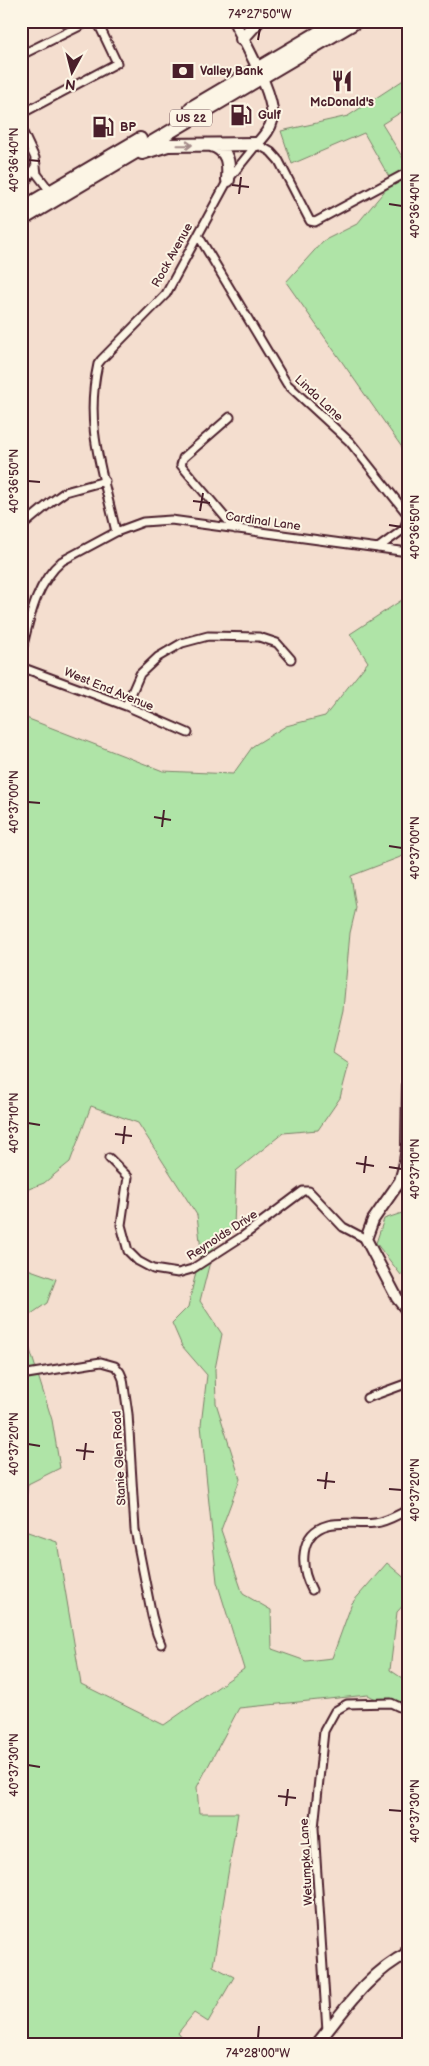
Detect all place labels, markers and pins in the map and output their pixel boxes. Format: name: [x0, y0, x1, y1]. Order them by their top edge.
bank icon: Valley Bank: [170, 58, 196, 84]
place label: Valley Bank: [200, 64, 264, 79]
restaurant icon: McDonald's: [329, 68, 355, 94]
place label: McDonald's: [310, 95, 374, 110]
fuel station icon: Gulf: [228, 102, 254, 128]
place label: Gulf: [258, 108, 282, 123]
fuel station icon: BP: [90, 114, 116, 140]
place label: BP: [120, 120, 136, 135]

